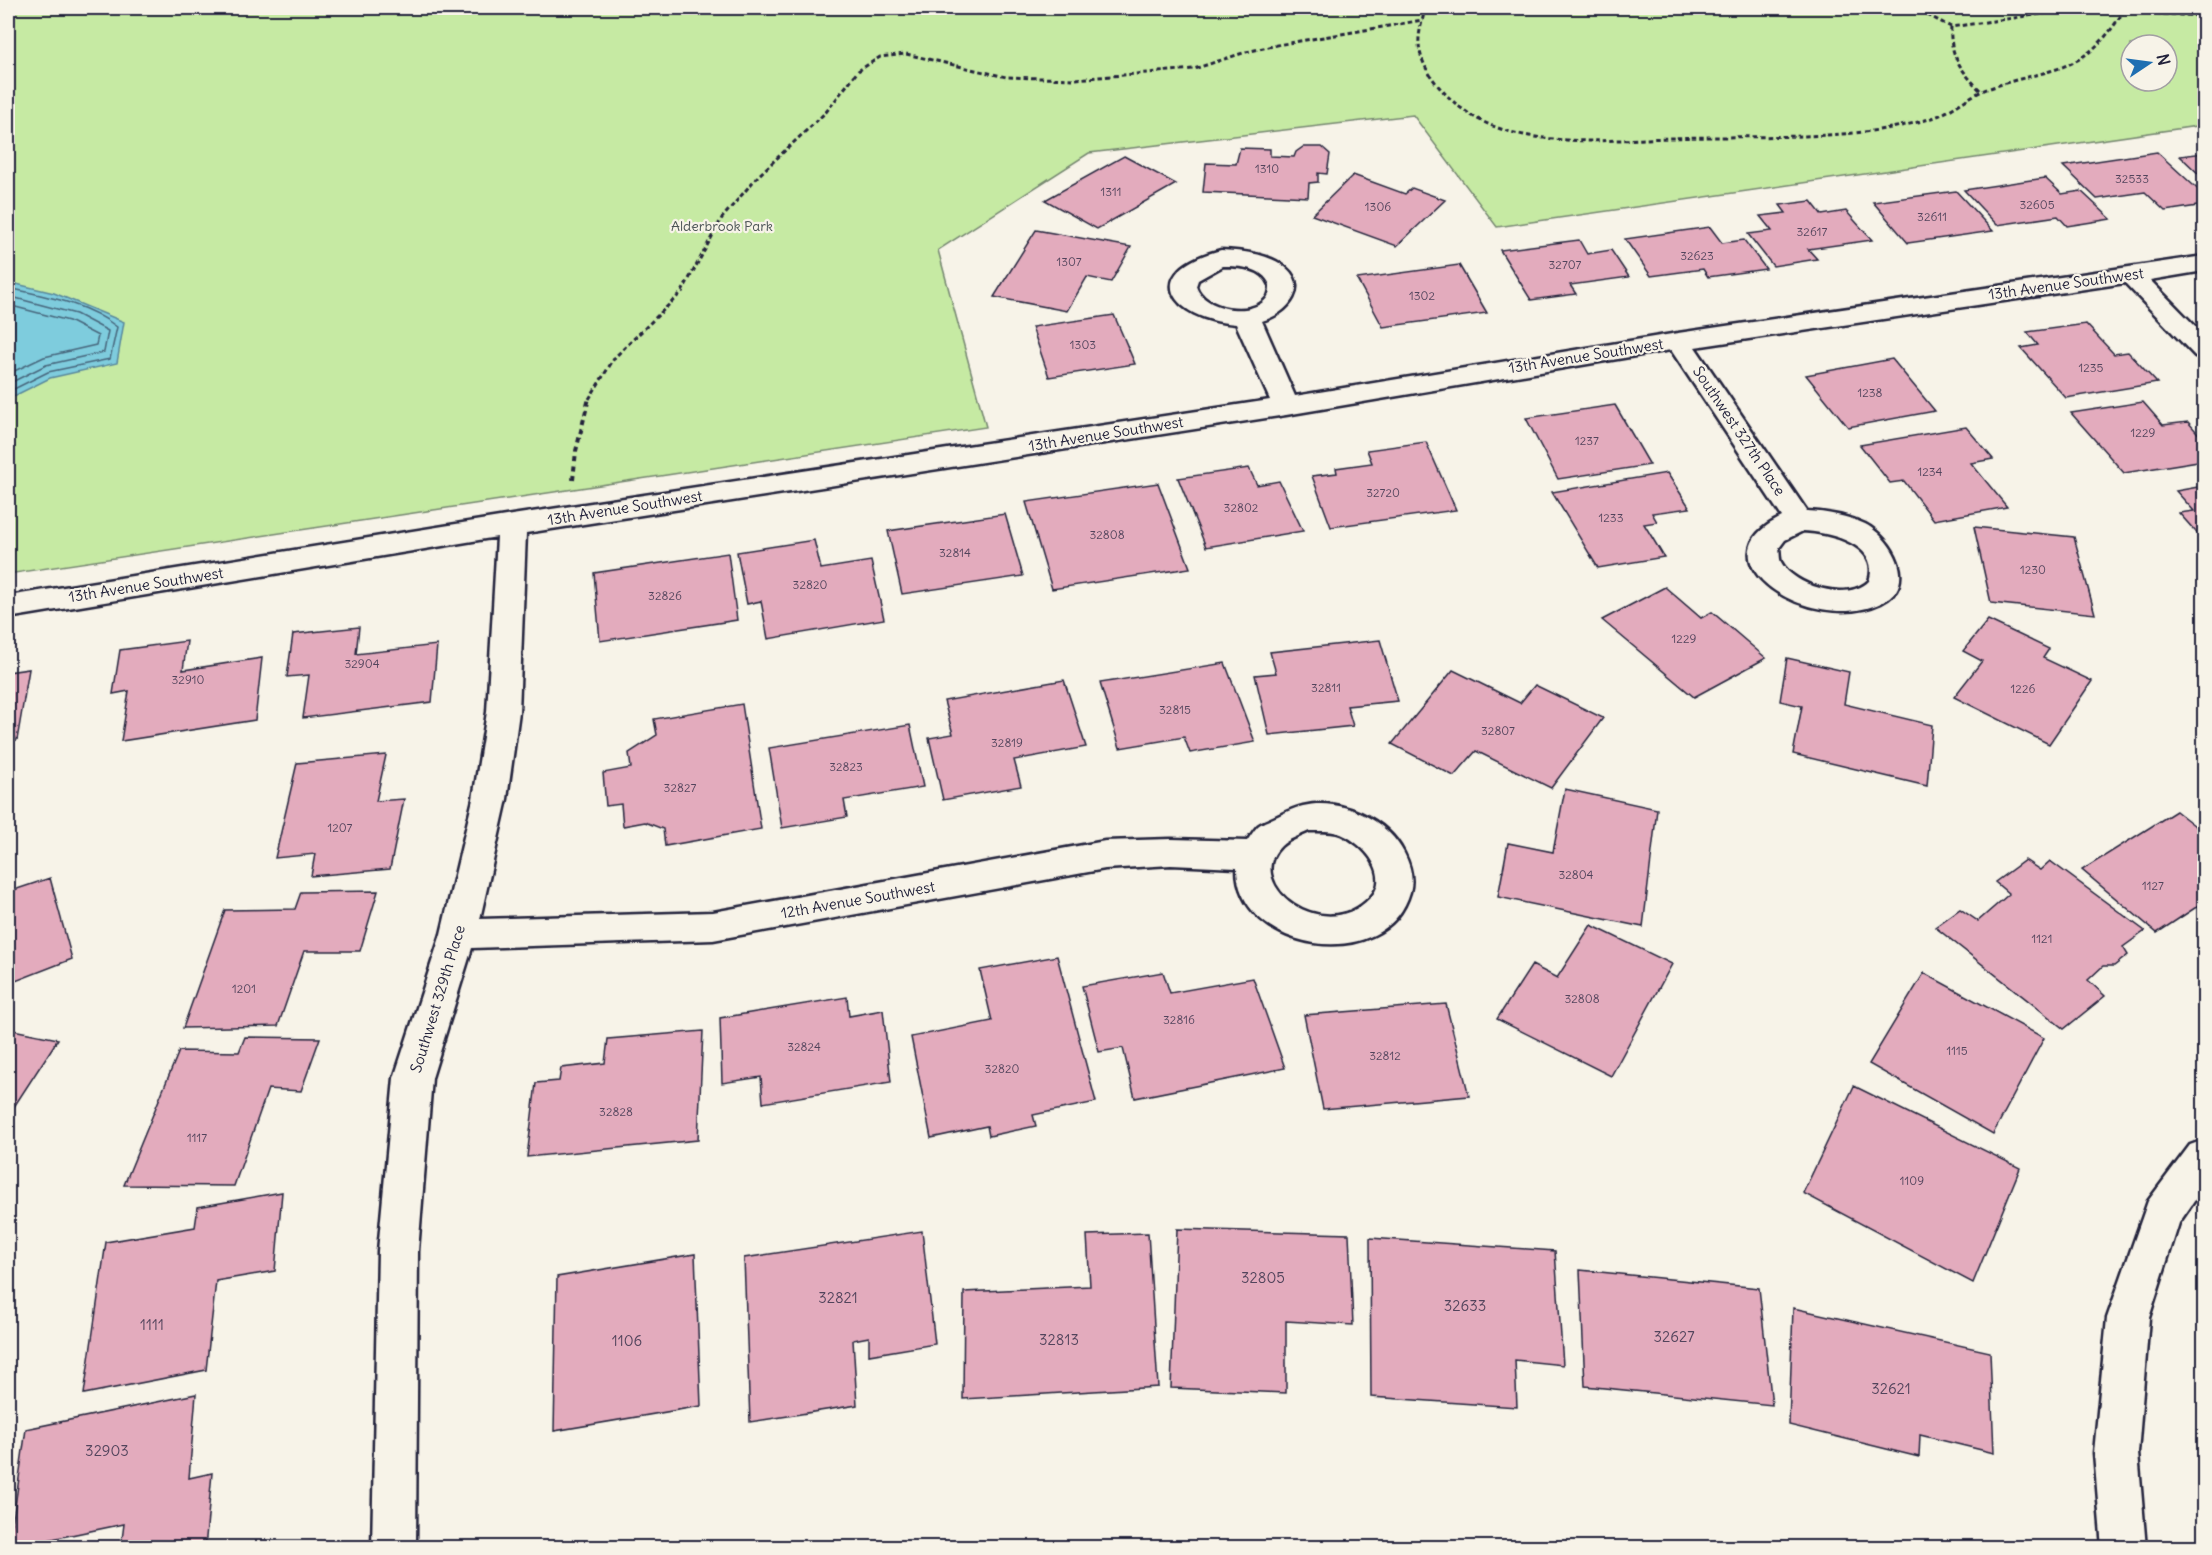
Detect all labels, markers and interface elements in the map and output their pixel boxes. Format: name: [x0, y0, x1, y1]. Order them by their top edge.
north arrow: [2119, 33, 2179, 93]
text: N: [2153, 52, 2175, 67]
house number: 1310: [1255, 161, 1279, 176]
house number: 32533: [2115, 171, 2149, 186]
house number: 1311: [1101, 184, 1121, 199]
house number: 32605: [2019, 197, 2055, 212]
house number: 1306: [1365, 199, 1391, 214]
house number: 32611: [1917, 209, 1947, 224]
park label: Alderbrook Park: [671, 217, 773, 235]
house number: 32617: [1797, 224, 1828, 239]
house number: 32623: [1680, 248, 1714, 263]
house number: 1307: [1056, 254, 1082, 269]
house number: 32707: [1549, 257, 1582, 272]
street label: 13th Avenue Southwest: [1987, 263, 2145, 304]
house number: 1302: [1409, 288, 1435, 303]
street label: 13th Avenue Southwest: [1507, 334, 1665, 377]
house number: 1303: [1070, 337, 1096, 352]
house number: 1235: [2078, 360, 2104, 375]
street label: Southwest 327th Place: [1689, 362, 1790, 499]
house number: 1238: [1857, 385, 1883, 400]
street label: 13th Avenue Southwest: [1027, 412, 1185, 455]
house number: 1229: [2131, 425, 2156, 440]
house number: 1237: [1575, 433, 1599, 448]
house number: 1234: [1917, 464, 1943, 479]
house number: 32720: [1366, 485, 1400, 500]
street label: 13th Avenue Southwest: [546, 486, 704, 529]
house number: 32802: [1224, 500, 1259, 515]
house number: 1233: [1599, 510, 1624, 525]
house number: 32808: [1089, 527, 1125, 542]
house number: 32814: [939, 545, 971, 560]
house number: 1230: [2020, 562, 2046, 577]
street label: 13th Avenue Southwest: [67, 563, 225, 606]
house number: 32820: [793, 577, 827, 592]
house number: 32826: [648, 588, 682, 603]
house number: 1229: [1672, 631, 1697, 646]
house number: 32904: [344, 656, 380, 671]
house number: 32910: [172, 672, 205, 687]
house number: 32811: [1311, 680, 1341, 695]
house number: 1226: [2011, 681, 2035, 696]
house number: 32815: [1159, 702, 1191, 717]
house number: 32807: [1481, 723, 1515, 738]
house number: 32819: [991, 735, 1023, 750]
house number: 32823: [829, 759, 863, 774]
house number: 32827: [664, 780, 696, 795]
house number: 1207: [328, 820, 353, 835]
house number: 32804: [1558, 867, 1594, 882]
street label: 12th Avenue Southwest: [779, 877, 936, 922]
house number: 1127: [2142, 878, 2164, 893]
street label: Southwest 329th Place: [406, 923, 469, 1075]
house number: 1121: [2032, 931, 2052, 946]
house number: 1201: [232, 981, 256, 996]
house number: 32808: [1564, 991, 1600, 1006]
house number: 32816: [1163, 1012, 1195, 1027]
house number: 32824: [787, 1039, 821, 1054]
house number: 1115: [1946, 1043, 1968, 1058]
house number: 32812: [1369, 1048, 1401, 1063]
house number: 32820: [985, 1061, 1019, 1076]
house number: 32828: [599, 1104, 633, 1119]
house number: 1117: [187, 1130, 207, 1145]
house number: 1109: [1900, 1173, 1924, 1188]
house number: 32805: [1241, 1268, 1285, 1287]
house number: 32821: [818, 1288, 858, 1307]
house number: 32633: [1444, 1296, 1486, 1315]
house number: 1111: [140, 1315, 164, 1334]
house number: 32627: [1654, 1327, 1694, 1346]
house number: 32813: [1039, 1330, 1079, 1349]
house number: 1106: [612, 1331, 642, 1350]
house number: 32621: [1871, 1379, 1911, 1398]
house number: 32903: [85, 1441, 129, 1460]

